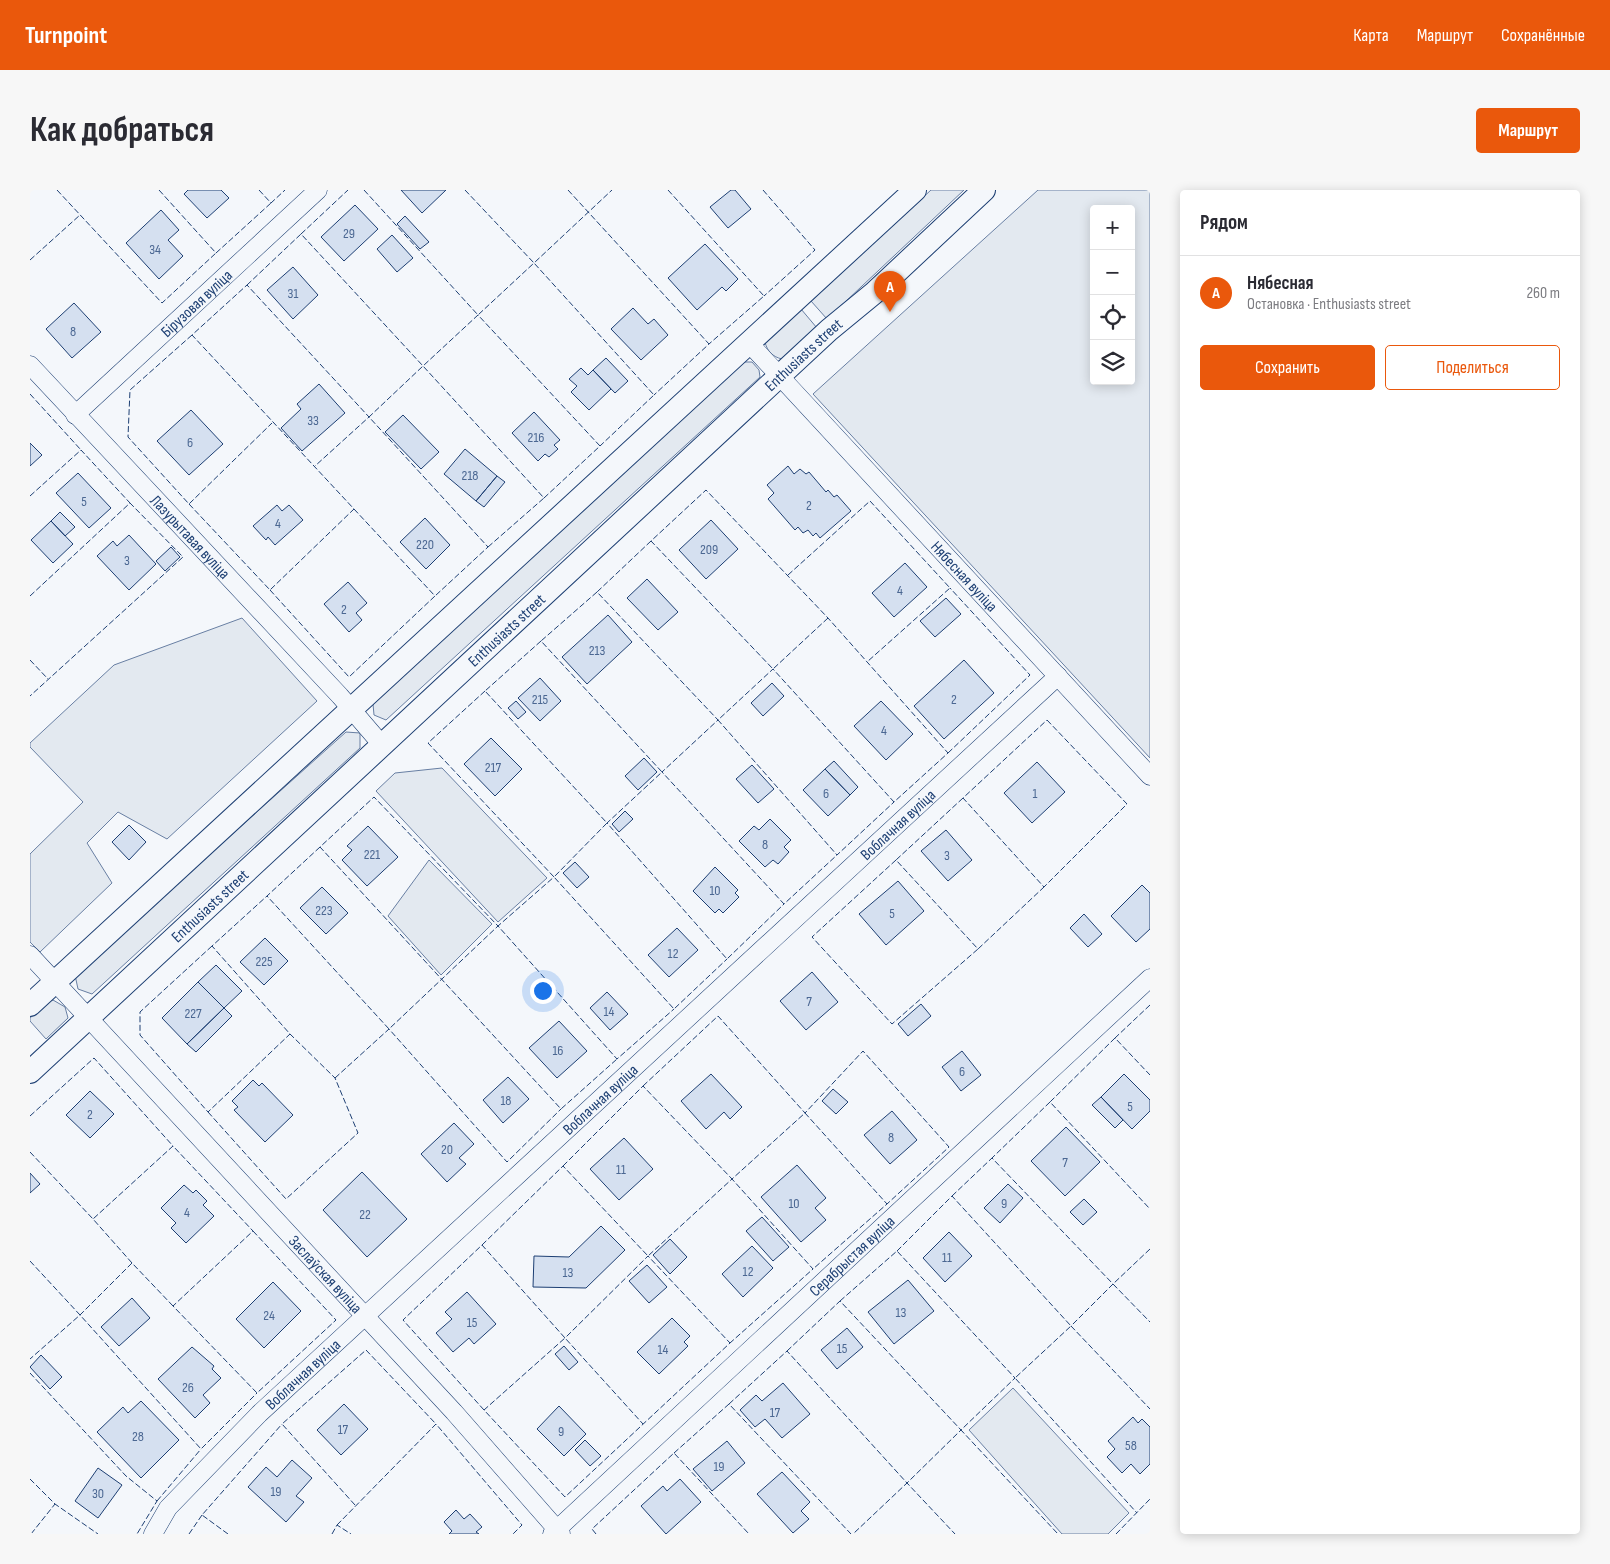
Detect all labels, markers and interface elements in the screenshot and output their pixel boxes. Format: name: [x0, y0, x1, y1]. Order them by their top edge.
text: Turnpoint: [25, 21, 107, 50]
text: Карта: [1353, 25, 1389, 46]
text: Маршрут: [1417, 25, 1473, 46]
text: Сохранённые: [1501, 25, 1585, 46]
button: Маршрут: [1476, 108, 1580, 153]
text: Как добраться: [30, 109, 214, 152]
map controls: [1090, 205, 1135, 385]
button: +: [1090, 205, 1135, 250]
text: Рядом: [1200, 210, 1248, 235]
house number: 29: [343, 225, 355, 242]
house number: 34: [149, 241, 161, 258]
button: −: [1090, 250, 1135, 295]
street label: Бірузовая вуліца: [158, 266, 237, 342]
pin: A: [874, 271, 906, 312]
text: Нябесная: [1247, 272, 1314, 295]
text: A: [1212, 284, 1220, 303]
text: 260 m: [1526, 284, 1560, 303]
house number: 31: [288, 285, 298, 302]
button: locate: [1090, 295, 1135, 340]
text: Остановка · Enthusiasts street: [1247, 295, 1411, 314]
street label: Enthusiasts street: [762, 315, 847, 396]
house number: 8: [70, 323, 76, 340]
button: layers: [1090, 340, 1135, 385]
button: Сохранить: [1200, 345, 1375, 390]
button: Поделиться: [1385, 345, 1560, 390]
house number: 33: [307, 412, 319, 429]
house number: 216: [528, 429, 544, 446]
house number: 6: [187, 434, 193, 451]
house number: 218: [462, 467, 478, 484]
street label: Лазурытавая вуліца: [146, 492, 233, 584]
house number: 5: [81, 493, 87, 510]
house number: 2: [806, 497, 812, 514]
house number: 4: [275, 515, 281, 532]
house number: 220: [416, 536, 434, 553]
street label: Нябесная вуліца: [926, 538, 1001, 616]
house number: 209: [700, 541, 718, 558]
house number: 3: [124, 552, 130, 569]
house number: 4: [897, 582, 903, 599]
street label: Enthusiasts street: [465, 590, 550, 671]
house number: 2: [341, 601, 347, 618]
house number: 213: [589, 642, 605, 659]
house number: 215: [532, 691, 549, 708]
house number: 2: [951, 691, 957, 708]
house number: 4: [881, 722, 887, 739]
house number: 217: [485, 759, 502, 776]
house number: 6: [823, 785, 829, 802]
house number: 1: [1033, 785, 1038, 802]
street label: Воблачная вуліца: [857, 786, 940, 865]
house number: 8: [762, 836, 768, 853]
house number: 221: [364, 846, 380, 863]
house number: 3: [944, 847, 950, 864]
street label: Enthusiasts street: [168, 866, 253, 947]
house number: 10: [709, 882, 721, 899]
house number: 223: [315, 902, 333, 919]
house number: 5: [889, 905, 895, 922]
house number: 12: [668, 945, 679, 962]
house number: 225: [255, 953, 273, 970]
your location: [530, 978, 556, 1004]
house number: 7: [806, 993, 812, 1010]
house number: 14: [604, 1003, 615, 1020]
house number: 227: [184, 1005, 202, 1022]
house number: 16: [552, 1042, 564, 1059]
street label: Воблачная вуліца: [560, 1061, 642, 1139]
house number: 6: [959, 1063, 965, 1080]
house number: 18: [500, 1092, 512, 1109]
house number: 5: [1127, 1098, 1133, 1115]
house number: 2: [87, 1106, 93, 1123]
house number: 8: [888, 1129, 894, 1146]
house number: 20: [441, 1141, 453, 1158]
house number: 7: [1062, 1154, 1068, 1171]
house number: 11: [616, 1161, 626, 1178]
house number: 10: [788, 1195, 800, 1212]
house number: 9: [1001, 1195, 1007, 1212]
house number: 4: [184, 1204, 190, 1221]
house number: 22: [359, 1206, 371, 1223]
street label: Серабрыстая вуліца: [806, 1212, 899, 1301]
street label: Заслаўская вуліца: [284, 1232, 366, 1318]
house number: 11: [942, 1249, 952, 1266]
house number: 12: [743, 1263, 754, 1280]
house number: 13: [563, 1264, 574, 1281]
house number: 13: [896, 1304, 907, 1321]
house number: 24: [263, 1307, 275, 1324]
house number: 15: [467, 1314, 478, 1331]
street label: Воблачная вуліца: [262, 1336, 345, 1414]
house number: 15: [837, 1340, 848, 1357]
house number: 14: [658, 1341, 669, 1358]
house number: 26: [182, 1379, 194, 1396]
house number: 17: [770, 1404, 781, 1421]
house number: 17: [338, 1421, 349, 1438]
house number: 9: [558, 1423, 564, 1440]
house number: 28: [132, 1428, 144, 1445]
house number: 58: [1125, 1437, 1137, 1454]
house number: 19: [713, 1458, 725, 1475]
house number: 19: [270, 1483, 282, 1500]
house number: 30: [92, 1485, 104, 1502]

